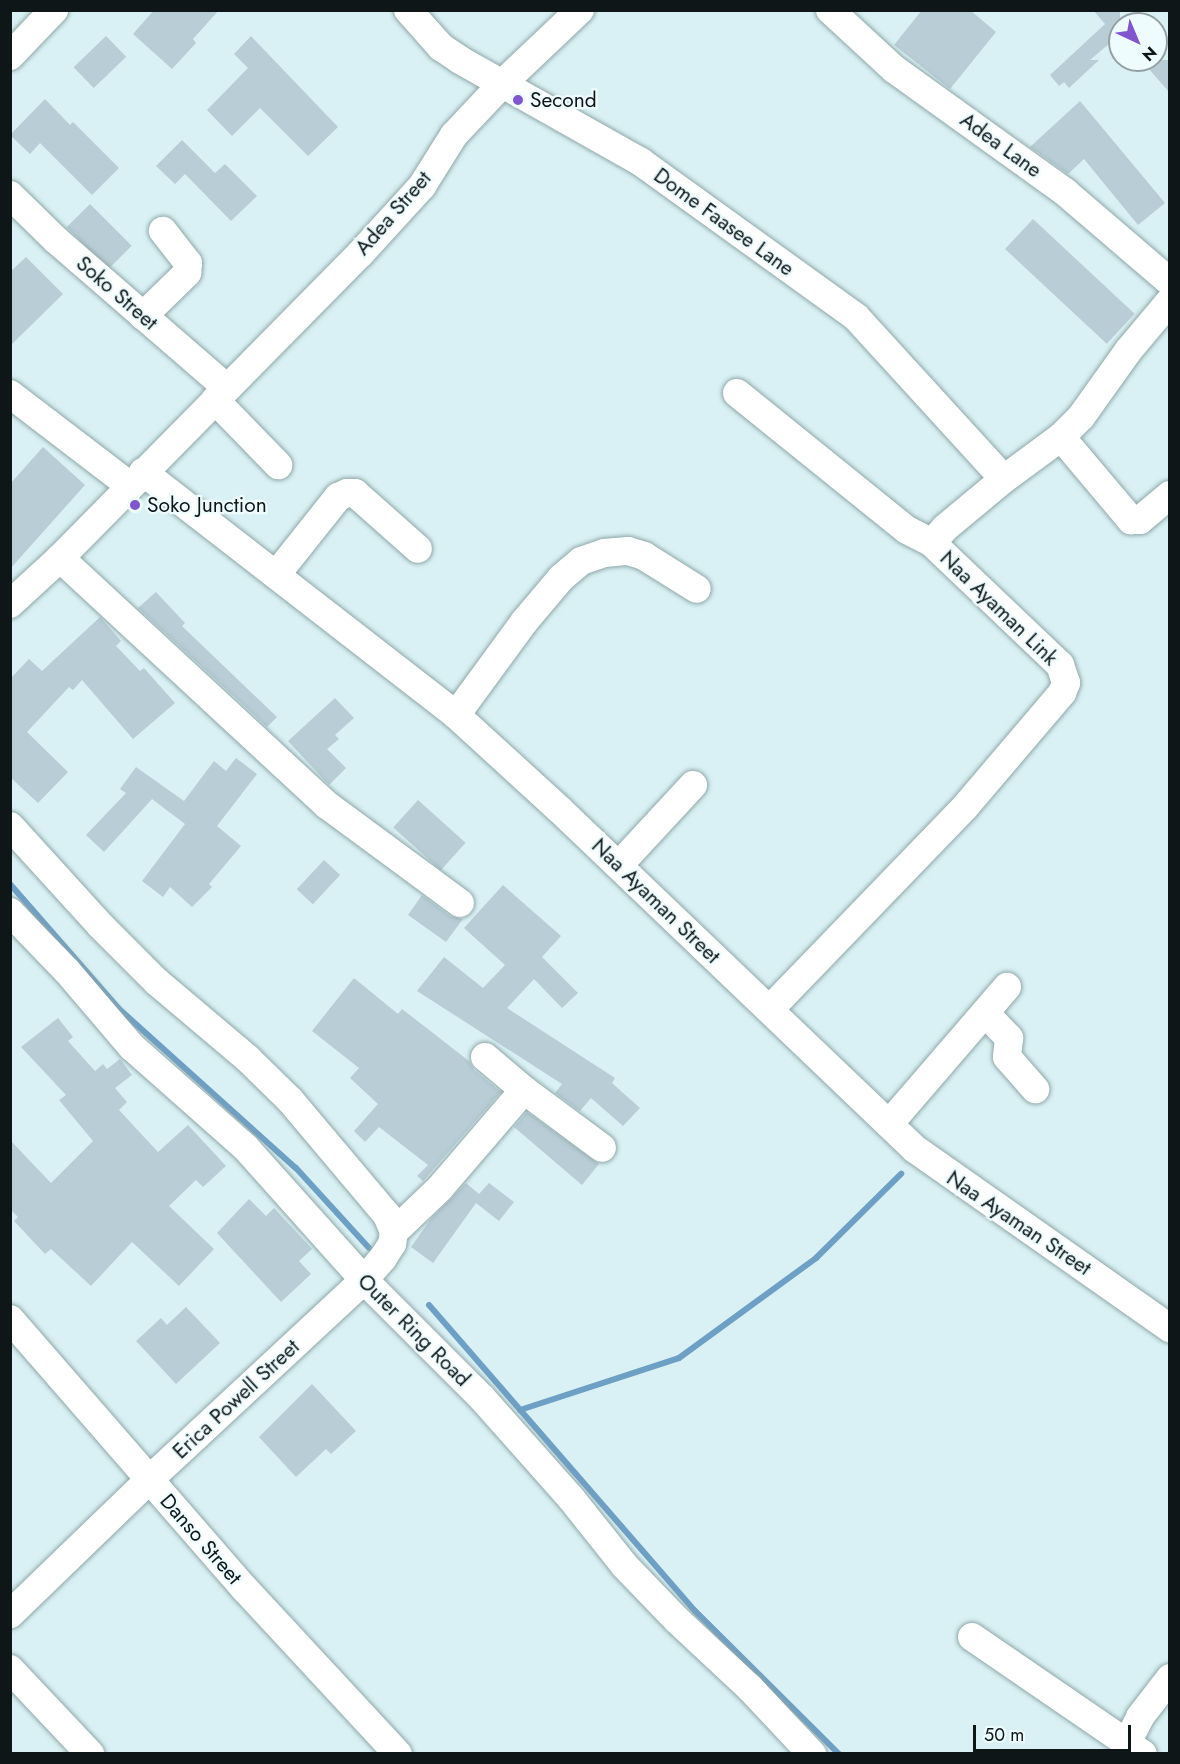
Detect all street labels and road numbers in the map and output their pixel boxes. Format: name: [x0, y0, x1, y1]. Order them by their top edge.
street label: Adea Lane: [955, 107, 1047, 183]
street label: Dome Faasee Lane: [649, 163, 799, 281]
street label: Adea Street: [350, 166, 436, 260]
street label: Soko Street: [71, 251, 163, 335]
street label: Naa Ayaman Link: [935, 545, 1063, 671]
street label: Naa Ayaman Street: [587, 833, 725, 969]
street label: Naa Ayaman Street: [942, 1165, 1096, 1281]
street label: Outer Ring Road: [352, 1268, 476, 1392]
street label: Erica Powell Street: [168, 1334, 304, 1464]
street label: Danso Street: [155, 1489, 247, 1589]

